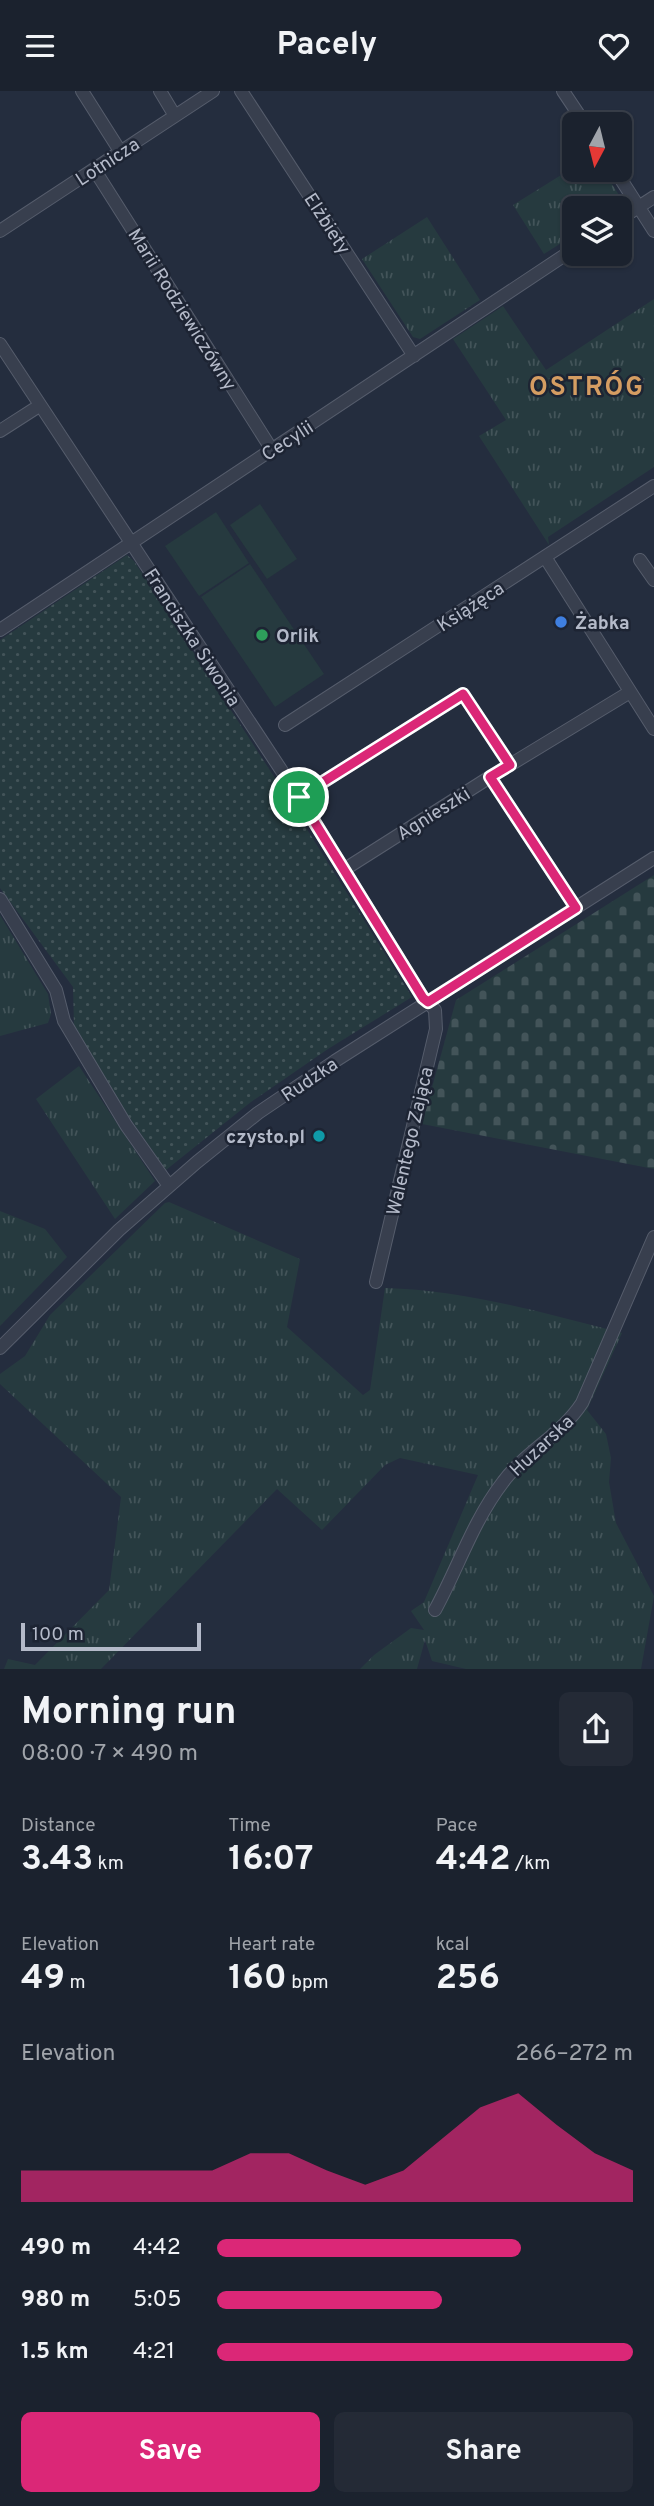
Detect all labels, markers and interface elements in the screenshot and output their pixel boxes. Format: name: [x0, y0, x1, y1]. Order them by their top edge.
text: Pacely: [277, 26, 377, 66]
icon: menu: [21, 27, 59, 65]
icon: heart: [595, 27, 633, 65]
north arrow: [562, 112, 632, 182]
map controls: [562, 112, 632, 266]
street label: Lotnicza: [71, 133, 145, 192]
street label: Elżbiety: [298, 189, 355, 259]
button: layers: [562, 196, 632, 266]
street label: Marii Rodziewiczówny: [122, 225, 241, 396]
district label: OSTRÓG: [529, 370, 645, 405]
street label: Cecylii: [258, 416, 319, 467]
street label: Franciszka Siwonia: [138, 565, 245, 712]
street label: Książęca: [433, 577, 509, 638]
place label: Żabka: [575, 611, 630, 636]
marker: Żabka: [553, 614, 569, 630]
place label: Orlik: [276, 625, 319, 649]
marker: Orlik: [254, 627, 270, 643]
pin: [269, 767, 329, 827]
icon: arrive: [280, 778, 318, 816]
street label: Agnieszki: [393, 783, 475, 847]
street label: Rudzka: [277, 1053, 343, 1108]
street label: Walentego Zająca: [382, 1065, 440, 1218]
place label: czysto.pl: [226, 1126, 305, 1150]
marker: czysto.pl: [311, 1128, 327, 1144]
street label: Huzarska: [505, 1411, 580, 1482]
scale bar: [21, 1621, 201, 1652]
text: 100 m: [32, 1623, 84, 1647]
text: Morning run: [21, 1689, 237, 1738]
button: share: [559, 1692, 633, 1766]
text: 08:00 · 7 × 490 m: [21, 1740, 198, 1769]
text: Distance: [21, 1814, 96, 1838]
text: Time: [228, 1814, 271, 1838]
text: Pace: [436, 1814, 477, 1838]
text: 3.43: [21, 1838, 93, 1882]
text: 16:07: [228, 1838, 313, 1882]
text: 4:42: [436, 1838, 511, 1882]
text: km: [93, 1852, 124, 1876]
text: /km: [511, 1852, 550, 1876]
text: Elevation: [21, 1933, 99, 1957]
text: Heart rate: [228, 1933, 315, 1957]
text: kcal: [436, 1933, 469, 1957]
text: 49: [21, 1957, 65, 2001]
text: 160: [228, 1957, 287, 2001]
text: 256: [436, 1957, 500, 2001]
text: m: [65, 1971, 86, 1995]
text: bpm: [287, 1971, 329, 1995]
text: Elevation: [21, 2040, 116, 2069]
text: 266–272 m: [515, 2040, 633, 2069]
text: 490 m: [21, 2234, 91, 2263]
text: 4:42: [133, 2234, 181, 2263]
text: 980 m: [21, 2286, 90, 2315]
text: 5:05: [133, 2286, 182, 2315]
text: 1.5 km: [21, 2338, 89, 2367]
text: 4:21: [133, 2338, 175, 2367]
button: Save: [21, 2412, 320, 2492]
button: Share: [334, 2412, 633, 2492]

